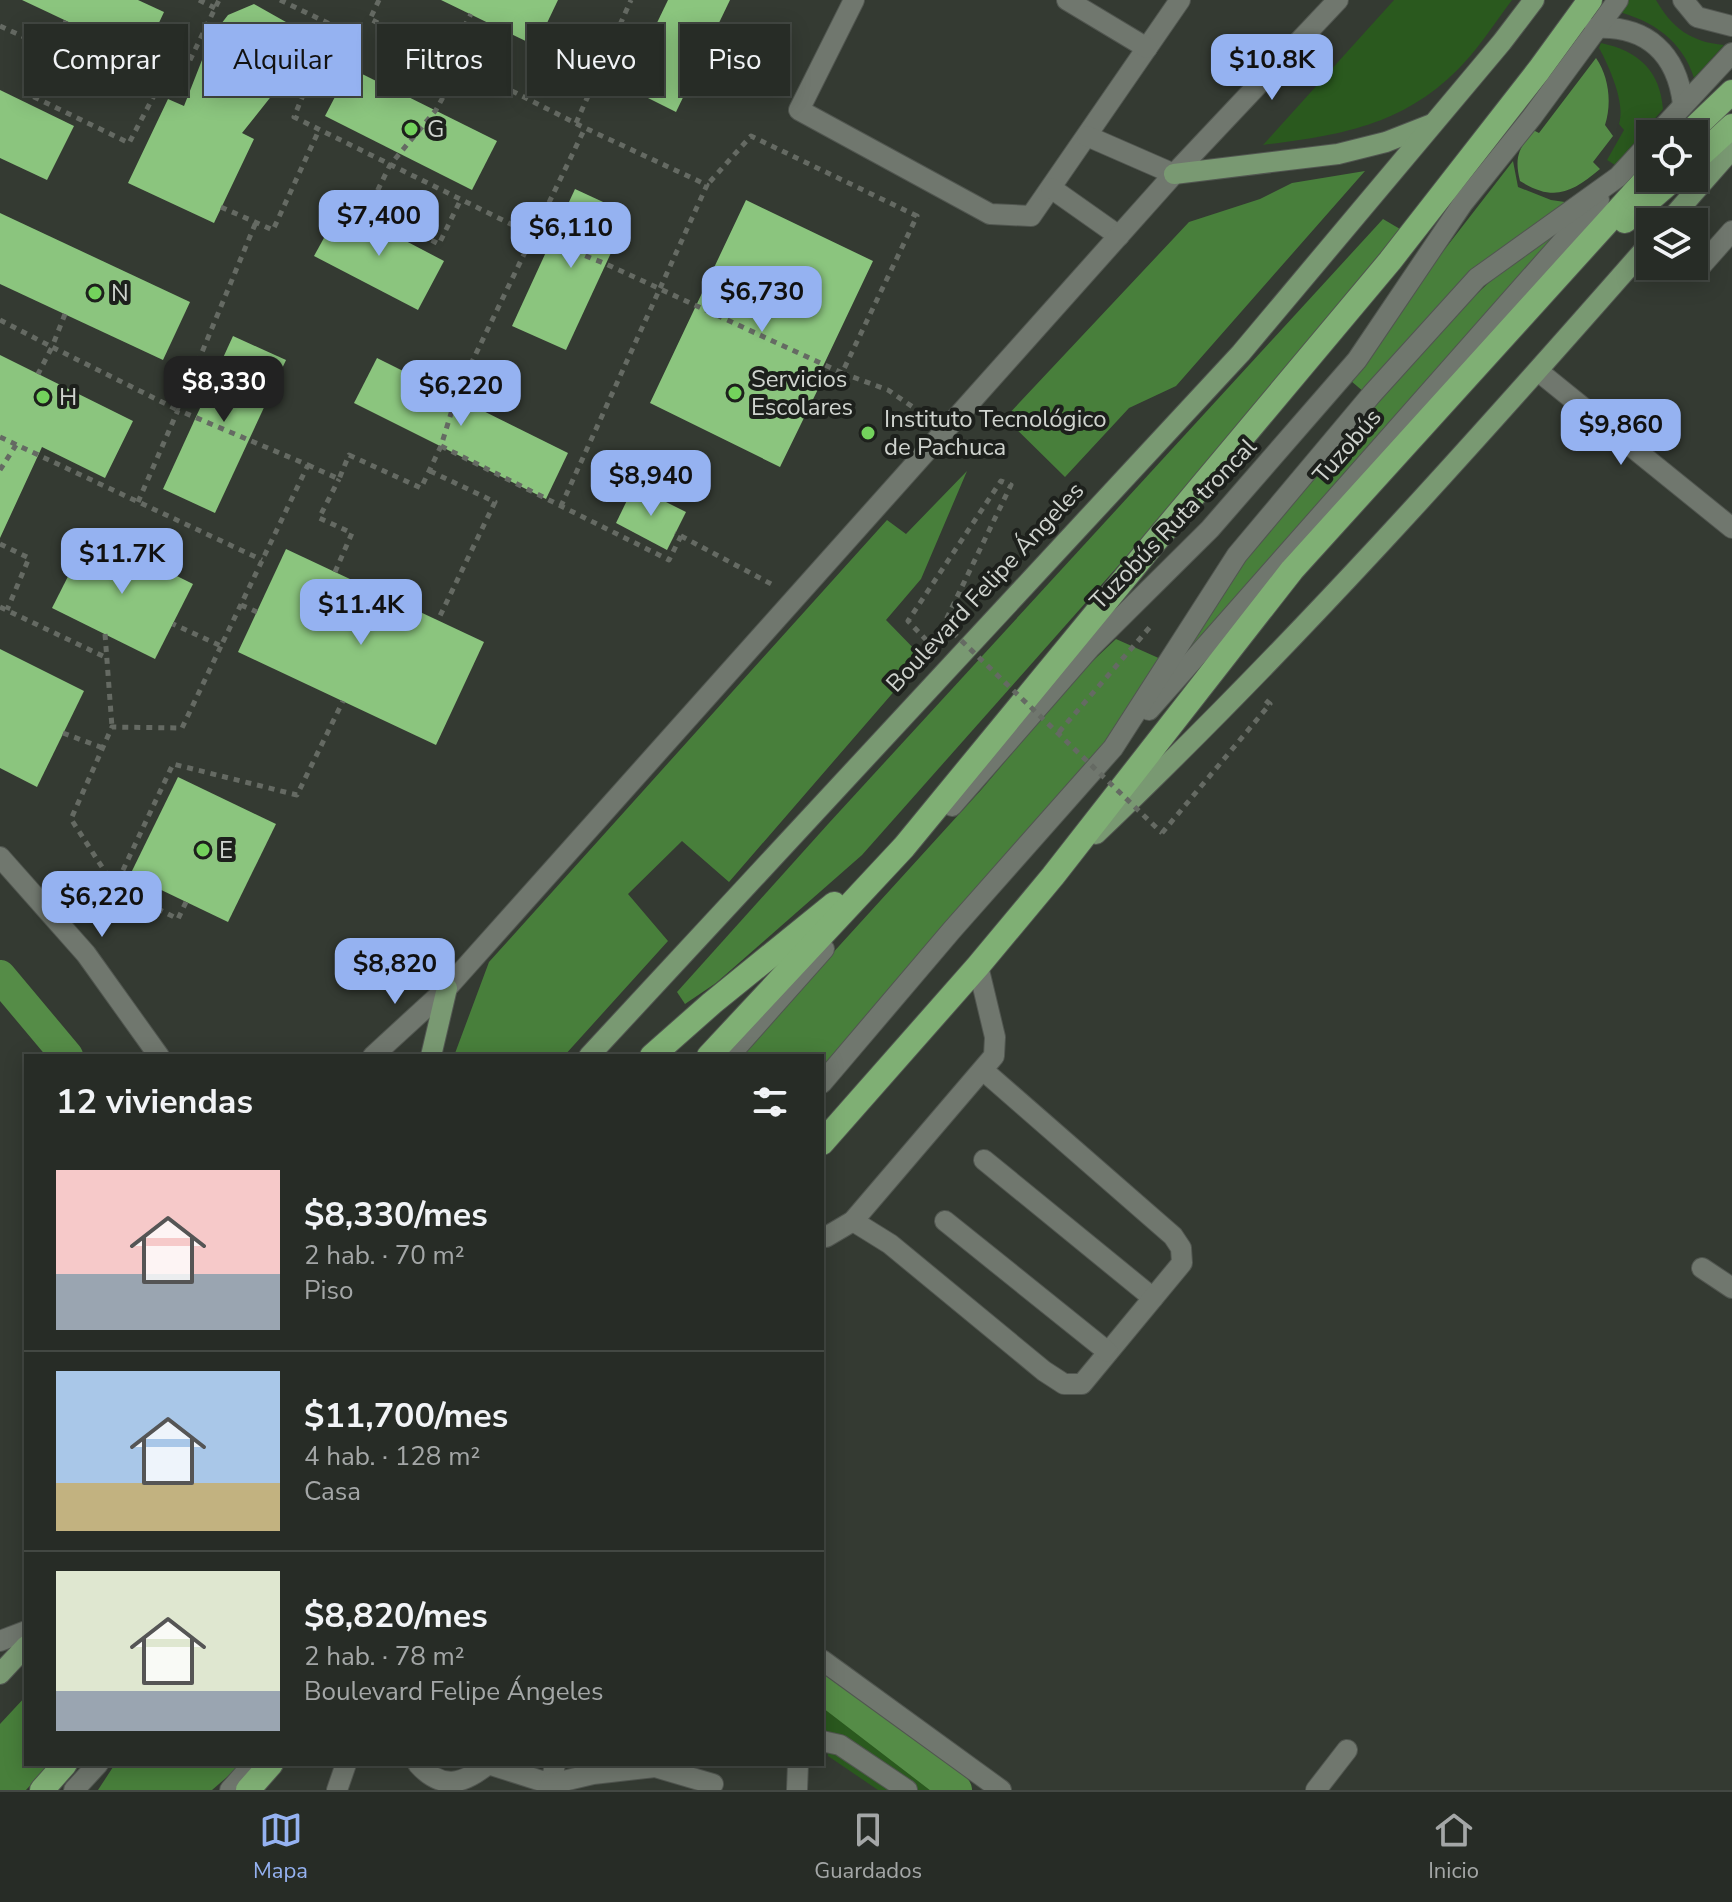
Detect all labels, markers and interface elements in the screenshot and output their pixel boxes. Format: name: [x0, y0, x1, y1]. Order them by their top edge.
chip: Comprar: [24, 24, 188, 96]
chip: Alquilar: [204, 24, 361, 96]
chip: Filtros: [377, 24, 511, 96]
chip: Nuevo: [527, 24, 664, 96]
chip: Piso: [680, 24, 790, 96]
pin: $10.8K: [1207, 34, 1337, 102]
text: $10.8K: [1229, 42, 1315, 77]
place label: G: [427, 113, 444, 145]
marker: G: [402, 120, 420, 138]
map controls: [1636, 120, 1708, 280]
button: locate: [1636, 120, 1708, 192]
pin: $7,400: [314, 190, 444, 258]
text: $7,400: [337, 198, 421, 233]
pin: $6,110: [506, 202, 636, 270]
button: layers: [1636, 208, 1708, 280]
text: $6,110: [529, 210, 613, 245]
pin: $6,730: [697, 266, 827, 334]
text: $6,730: [720, 274, 804, 309]
place label: N: [111, 277, 129, 309]
marker: N: [86, 284, 104, 302]
pin: $8,330: [159, 356, 289, 424]
pin: $6,220: [396, 360, 526, 428]
place label: Servicios Escolares: [751, 363, 853, 423]
text: $8,330: [182, 364, 266, 399]
text: $6,220: [419, 368, 503, 403]
place label: H: [59, 381, 77, 413]
marker: Servicios Escolares: [726, 384, 744, 402]
marker: H: [34, 388, 52, 406]
pin: $9,860: [1556, 399, 1686, 467]
street label: Tuzobús: [1306, 402, 1388, 490]
place label: Instituto Tecnológico de Pachuca: [884, 403, 1106, 463]
text: $9,860: [1579, 407, 1663, 442]
marker: Instituto Tecnológico de Pachuca: [859, 424, 877, 442]
street label: Tuzobús Ruta troncal: [1083, 431, 1263, 617]
pin: $8,940: [586, 450, 716, 518]
text: $8,940: [609, 458, 693, 493]
street label: Boulevard Felipe Ángeles: [879, 475, 1091, 699]
pin: $11.7K: [57, 528, 187, 596]
text: $11.7K: [79, 536, 165, 571]
pin: $11.4K: [296, 579, 426, 647]
text: $11.4K: [318, 587, 404, 622]
place label: E: [219, 834, 233, 866]
marker: E: [194, 841, 212, 859]
pin: $6,220: [37, 871, 167, 939]
text: $6,220: [60, 879, 144, 914]
pin: $8,820: [330, 938, 460, 1006]
text: $8,820: [353, 946, 437, 981]
text: 12 viviendas: [56, 1079, 253, 1125]
icon: filters: [748, 1080, 792, 1124]
text: $8,330/mes: [304, 1192, 488, 1238]
icon: home: [120, 1202, 216, 1298]
text: 2 hab. · 70 m²: [304, 1238, 465, 1273]
text: Piso: [304, 1273, 353, 1308]
text: $11,700/mes: [304, 1393, 508, 1439]
icon: home: [120, 1403, 216, 1499]
text: 4 hab. · 128 m²: [304, 1439, 480, 1474]
text: Casa: [304, 1474, 361, 1509]
text: $8,820/mes: [304, 1593, 488, 1639]
icon: home: [120, 1603, 216, 1699]
text: 2 hab. · 78 m²: [304, 1639, 465, 1674]
text: Boulevard Felipe Ángeles: [304, 1674, 603, 1709]
tab: Mapa: [253, 1808, 308, 1886]
tab: Guardados: [814, 1808, 922, 1886]
tab: Inicio: [1428, 1808, 1479, 1886]

